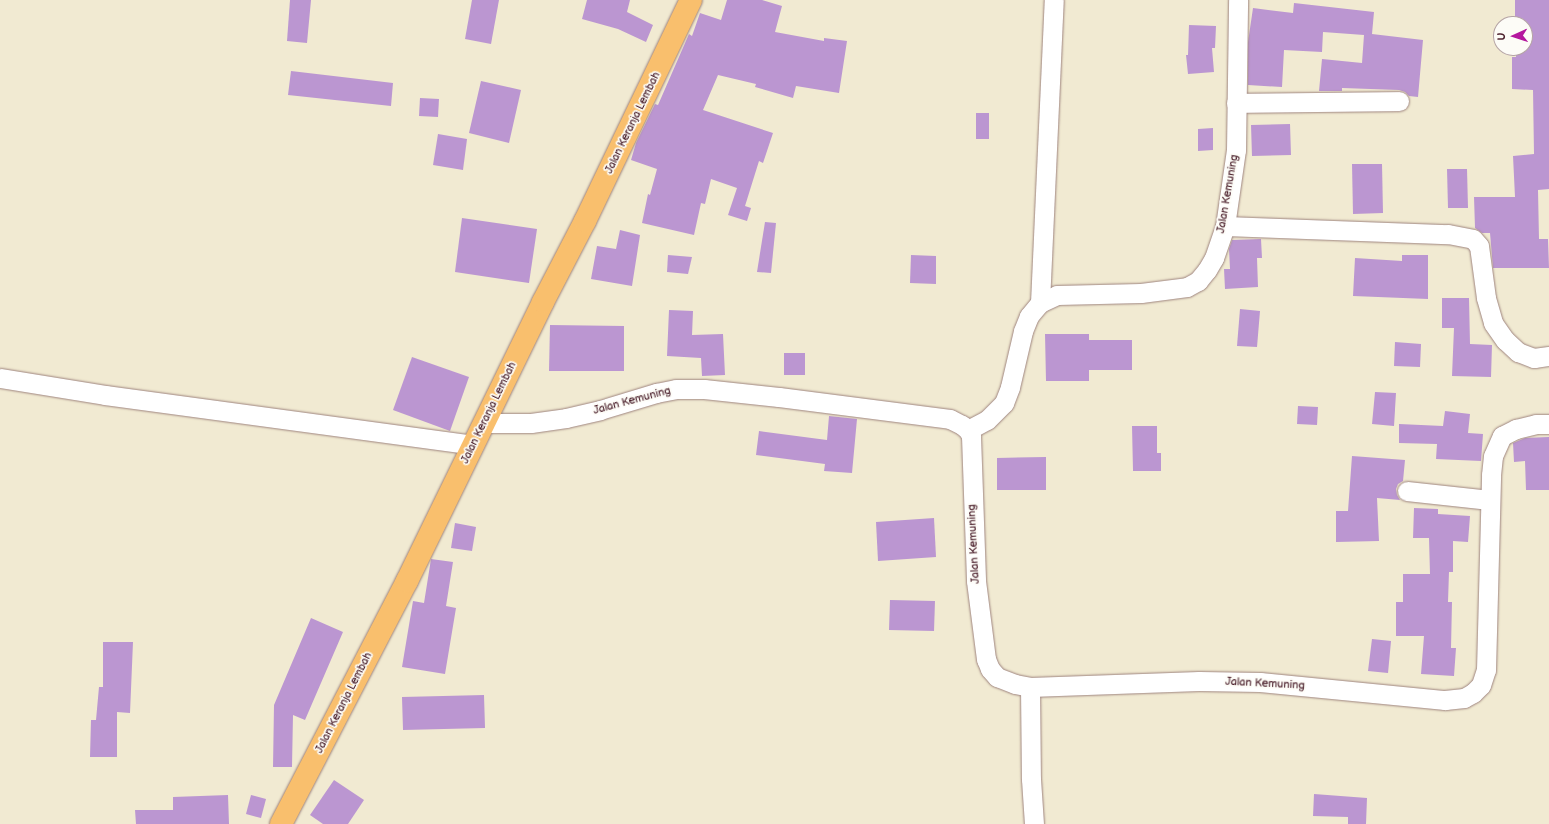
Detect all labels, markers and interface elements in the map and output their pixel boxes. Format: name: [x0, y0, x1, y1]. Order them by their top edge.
north arrow: [1493, 16, 1533, 56]
text: U: [1495, 32, 1508, 41]
street label: Jalan Keranja Lembah: [603, 70, 663, 176]
street label: Jalan Kemuning: [1215, 154, 1241, 234]
street label: Jalan Keranja Lembah: [459, 360, 519, 466]
street label: Jalan Kemuning: [592, 384, 672, 418]
street label: Jalan Kemuning: [965, 504, 983, 584]
street label: Jalan Keranja Lembah: [313, 650, 375, 756]
street label: Jalan Kemuning: [1225, 675, 1305, 693]

